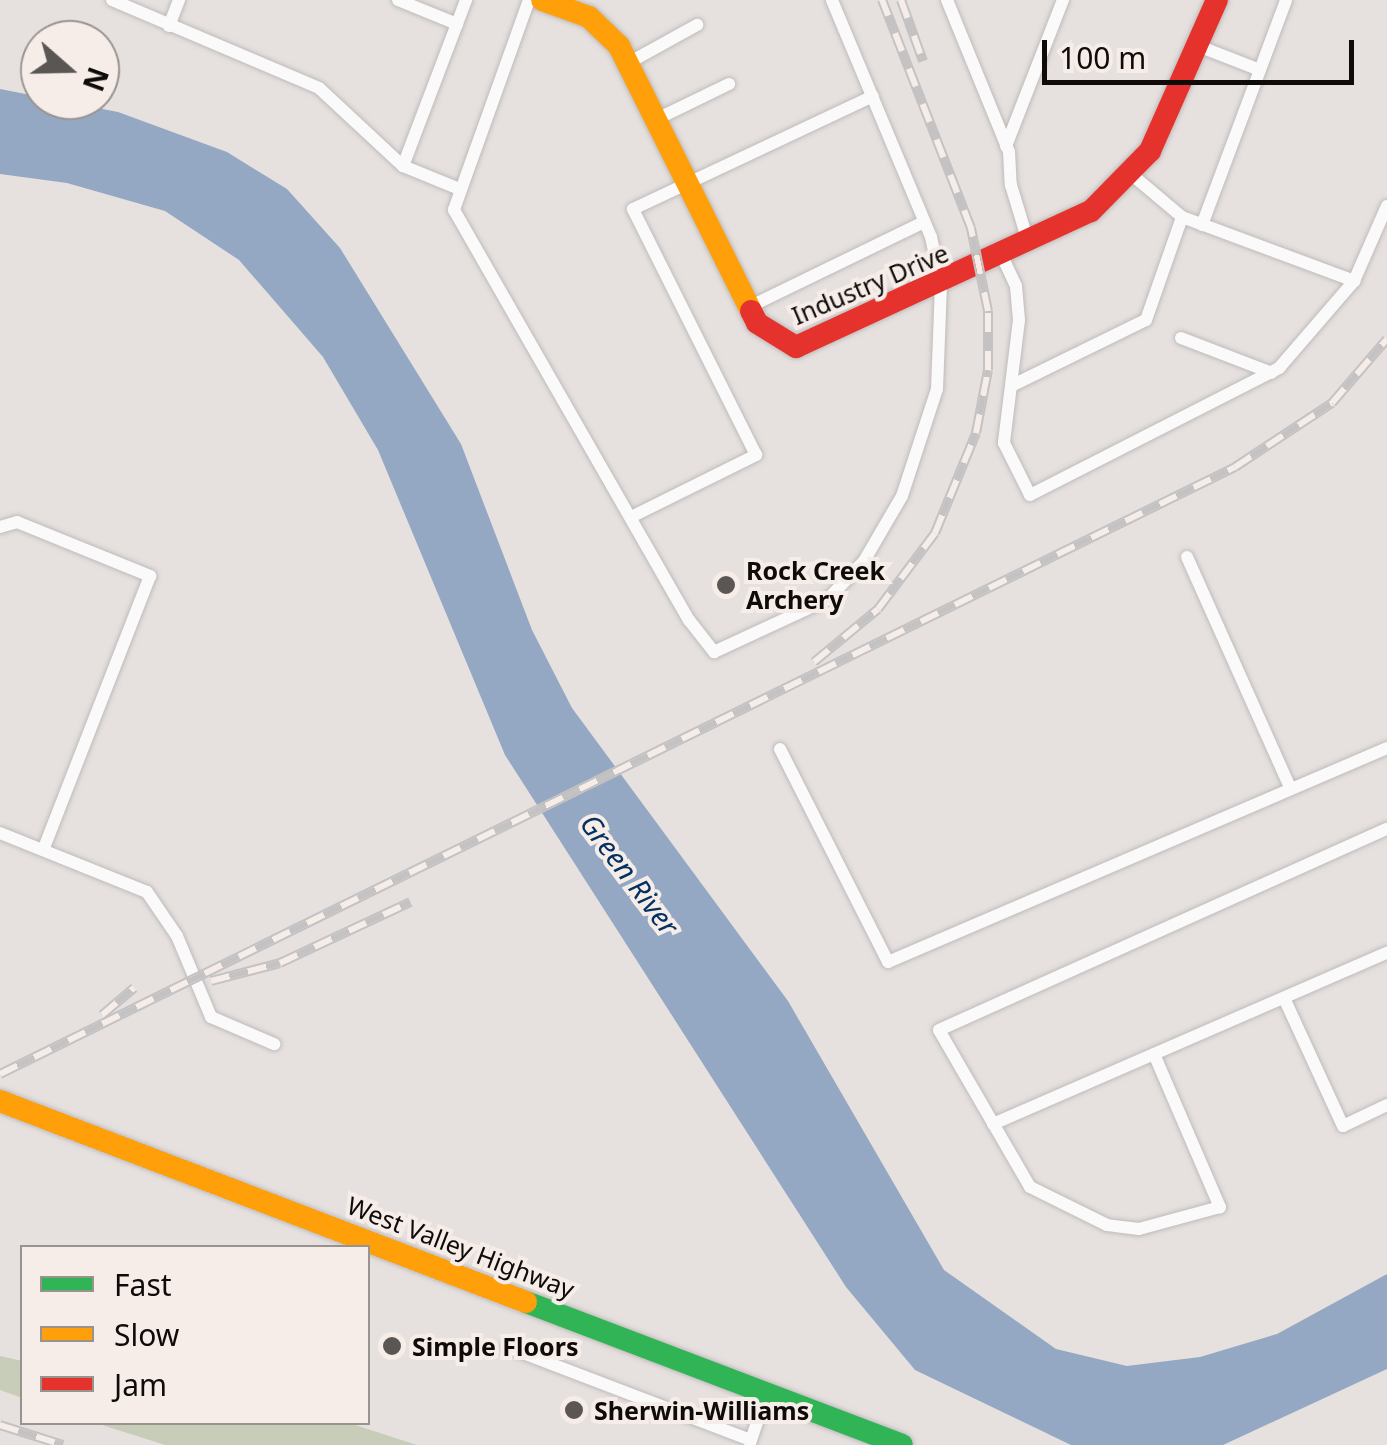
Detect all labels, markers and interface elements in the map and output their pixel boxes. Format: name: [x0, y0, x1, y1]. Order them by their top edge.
north arrow: [20, 20, 120, 120]
scale bar: [1047, 20, 1360, 82]
text: 100 m: [1059, 37, 1146, 78]
text: N: [75, 62, 118, 97]
street label: Industry Drive: [787, 238, 953, 330]
place label: Rock Creek Archery: [746, 556, 885, 615]
marker: Rock Creek Archery: [715, 574, 737, 596]
water label: Green River: [574, 807, 686, 941]
street label: West Valley Highway: [343, 1190, 579, 1304]
legend: [20, 1245, 370, 1425]
text: Fast: [114, 1264, 172, 1305]
text: Slow: [114, 1314, 179, 1355]
place label: Simple Floors: [412, 1331, 578, 1361]
marker: Simple Floors: [381, 1335, 403, 1357]
text: Jam: [114, 1364, 167, 1405]
place label: Sherwin-Williams: [594, 1395, 809, 1425]
marker: Sherwin-Williams: [563, 1399, 585, 1421]

